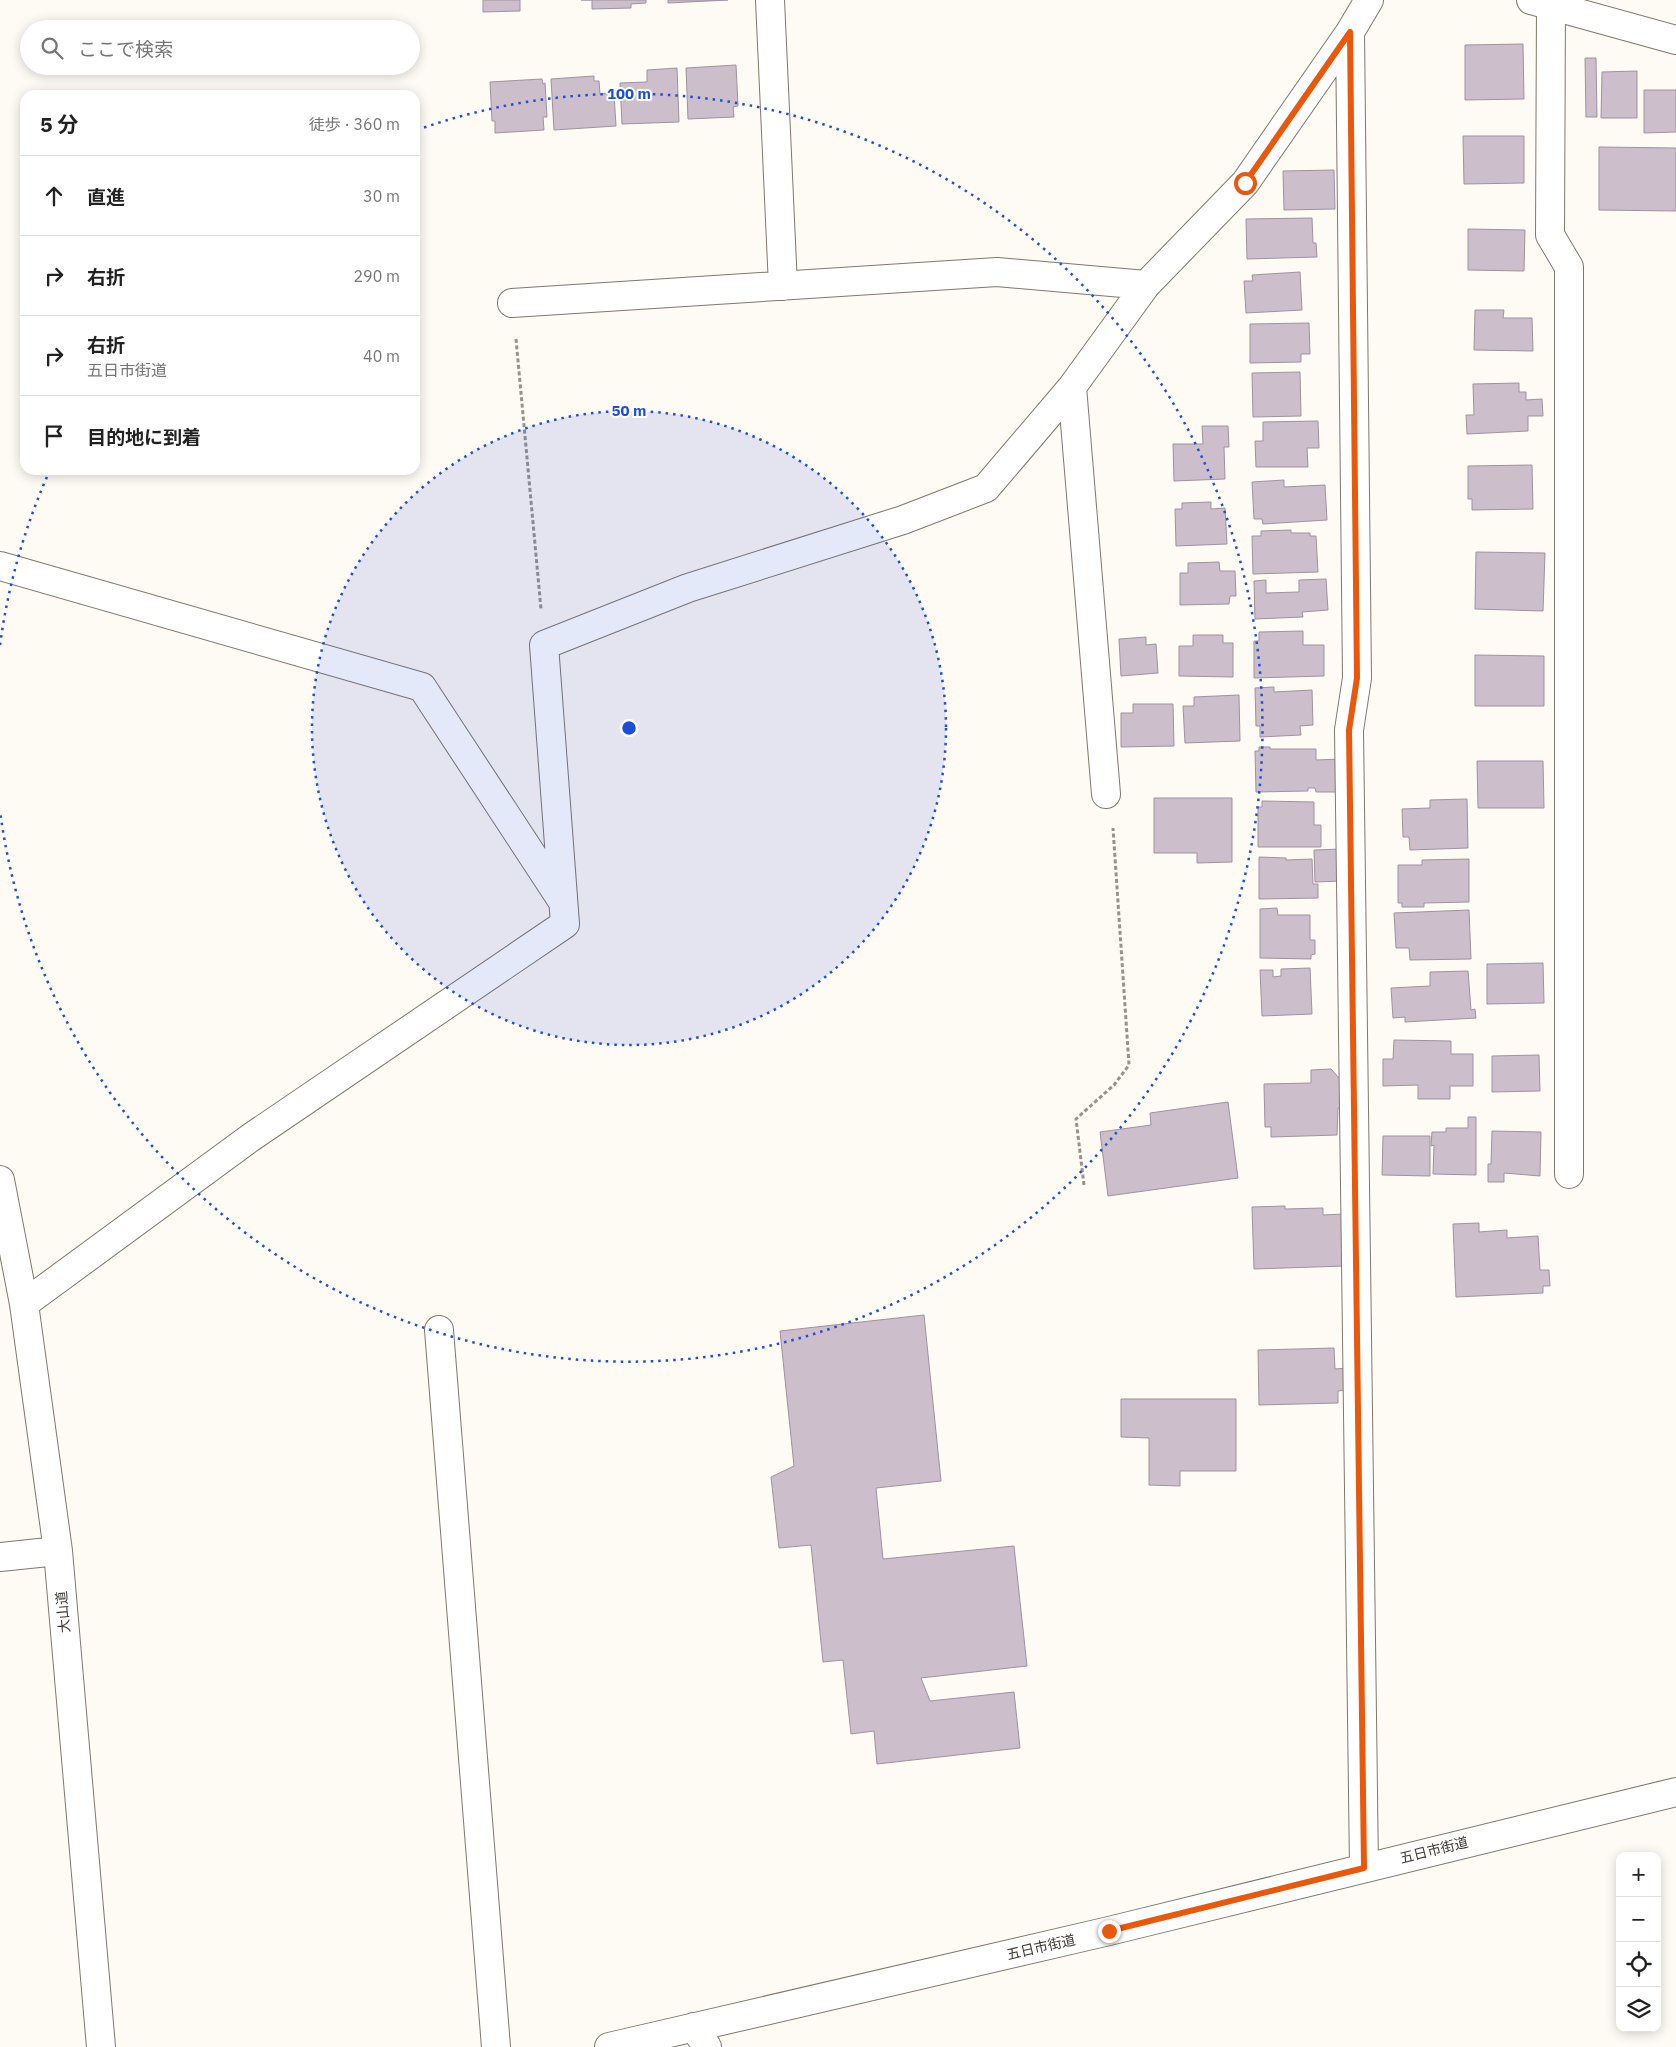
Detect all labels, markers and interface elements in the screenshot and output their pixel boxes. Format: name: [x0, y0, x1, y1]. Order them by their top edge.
search box: [20, 20, 420, 75]
icon: search: [38, 34, 66, 62]
text: ここで検索: [78, 37, 173, 61]
text: 100 m: [607, 84, 651, 103]
text: 5 分: [40, 110, 79, 138]
text: 徒歩 · 360 m: [309, 114, 400, 134]
route start: [1234, 172, 1257, 195]
icon: ahead: [40, 182, 68, 210]
text: 直進: [87, 185, 125, 209]
text: 30 m: [363, 186, 400, 206]
icon: right: [40, 262, 68, 290]
text: 右折: [87, 265, 125, 289]
text: 290 m: [353, 266, 400, 286]
text: 右折: [87, 333, 125, 357]
icon: right: [40, 342, 68, 370]
text: 40 m: [363, 346, 400, 366]
text: 五日市街道: [87, 360, 167, 380]
text: 50 m: [612, 401, 646, 420]
icon: arrive: [40, 422, 68, 450]
text: 目的地に到着: [87, 425, 201, 449]
centre of rings: [620, 719, 638, 737]
street label: 大山道: [52, 1590, 74, 1634]
street label: 五日市街道: [1398, 1833, 1470, 1867]
map controls: [1616, 1852, 1661, 2032]
button: +: [1616, 1852, 1661, 1897]
button: −: [1616, 1897, 1661, 1942]
route end: [1098, 1920, 1121, 1943]
street label: 五日市街道: [1005, 1930, 1077, 1964]
button: locate: [1616, 1942, 1661, 1987]
button: layers: [1616, 1987, 1661, 2032]

